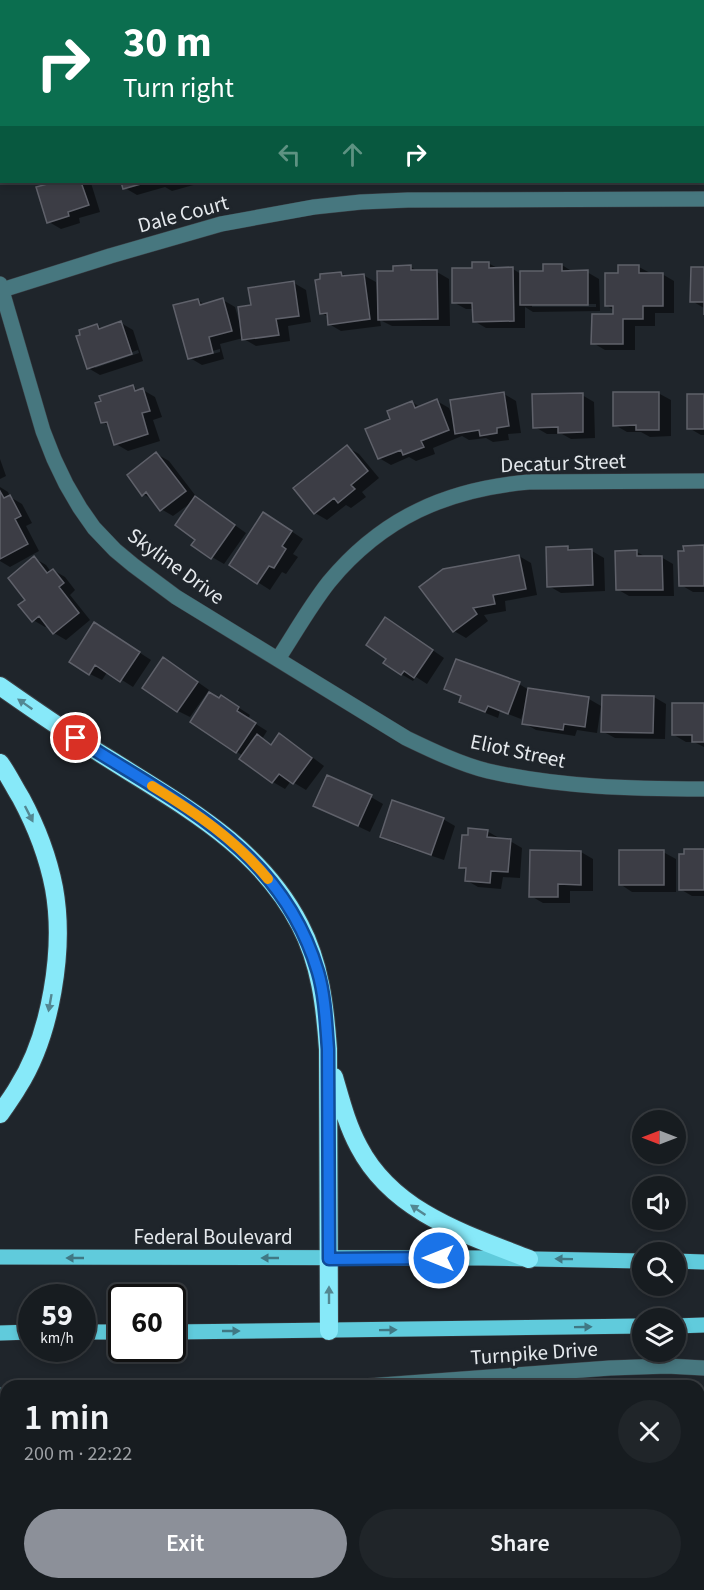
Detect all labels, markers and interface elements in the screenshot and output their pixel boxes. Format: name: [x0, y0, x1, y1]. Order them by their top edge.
text: 30 m: [123, 13, 212, 73]
icon: right: [24, 24, 102, 102]
text: Turn right: [123, 69, 234, 108]
icon: left: [273, 138, 306, 171]
icon: ahead: [336, 138, 369, 171]
icon: right: [399, 138, 432, 171]
street label: Dale Court: [134, 188, 232, 240]
street label: Decatur Street: [500, 446, 626, 480]
street label: Skyline Drive: [121, 520, 231, 612]
one-way arrow: [18, 698, 34, 710]
pin: [50, 712, 101, 763]
icon: arrive: [59, 721, 92, 754]
street label: Eliot Street: [468, 726, 568, 776]
one-way arrow: [24, 805, 33, 822]
one-way arrow: [45, 994, 54, 1013]
north arrow: [632, 1110, 686, 1164]
map controls: [632, 1110, 686, 1362]
button: sound: [632, 1176, 686, 1230]
one-way arrow: [410, 1205, 426, 1216]
street label: Federal Boulevard: [133, 1222, 293, 1252]
position arrow: [407, 1226, 471, 1290]
button: search: [632, 1242, 686, 1296]
one-way arrow: [66, 1253, 85, 1263]
one-way arrow: [261, 1253, 280, 1263]
one-way arrow: [555, 1255, 574, 1264]
speed limit sign: 60: [108, 1284, 186, 1362]
one-way arrow: [324, 1285, 334, 1304]
text: 59: [41, 1294, 73, 1337]
button: layers: [632, 1308, 686, 1362]
one-way arrow: [573, 1322, 592, 1332]
one-way arrow: [378, 1325, 397, 1335]
one-way arrow: [221, 1326, 240, 1336]
text: km/h: [40, 1328, 74, 1349]
street label: Turnpike Drive: [469, 1334, 599, 1372]
text: 1 min: [24, 1392, 110, 1443]
button: close: [618, 1400, 681, 1463]
text: 200 m · 22:22: [24, 1440, 132, 1468]
button: Exit: [24, 1509, 347, 1578]
button: Share: [359, 1509, 681, 1578]

